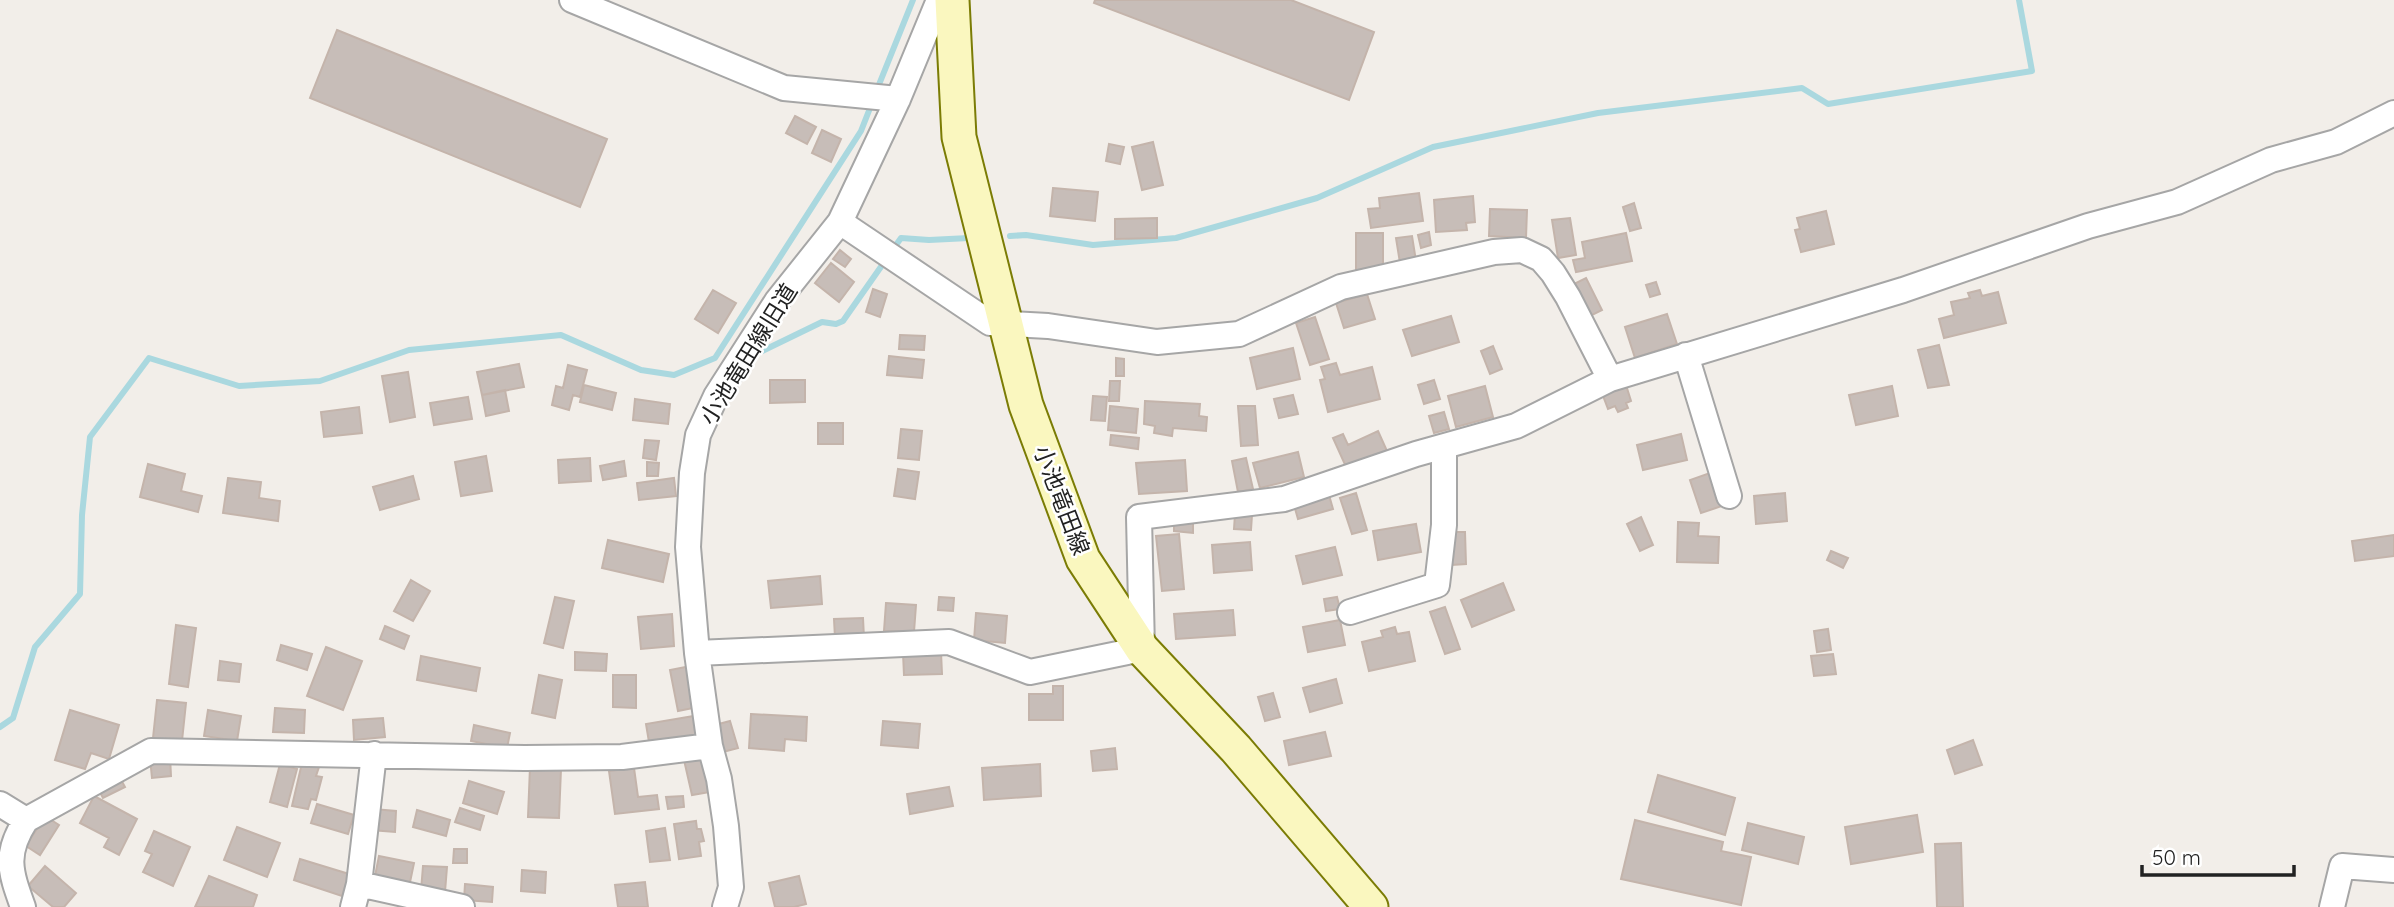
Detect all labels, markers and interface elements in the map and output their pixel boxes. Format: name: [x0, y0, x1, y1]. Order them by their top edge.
street label: 小池竜田線旧道: [693, 278, 803, 430]
street label: 小池竜田線: [1028, 441, 1096, 559]
scale bar: [2142, 834, 2294, 878]
text: 50 m: [2152, 844, 2201, 870]

